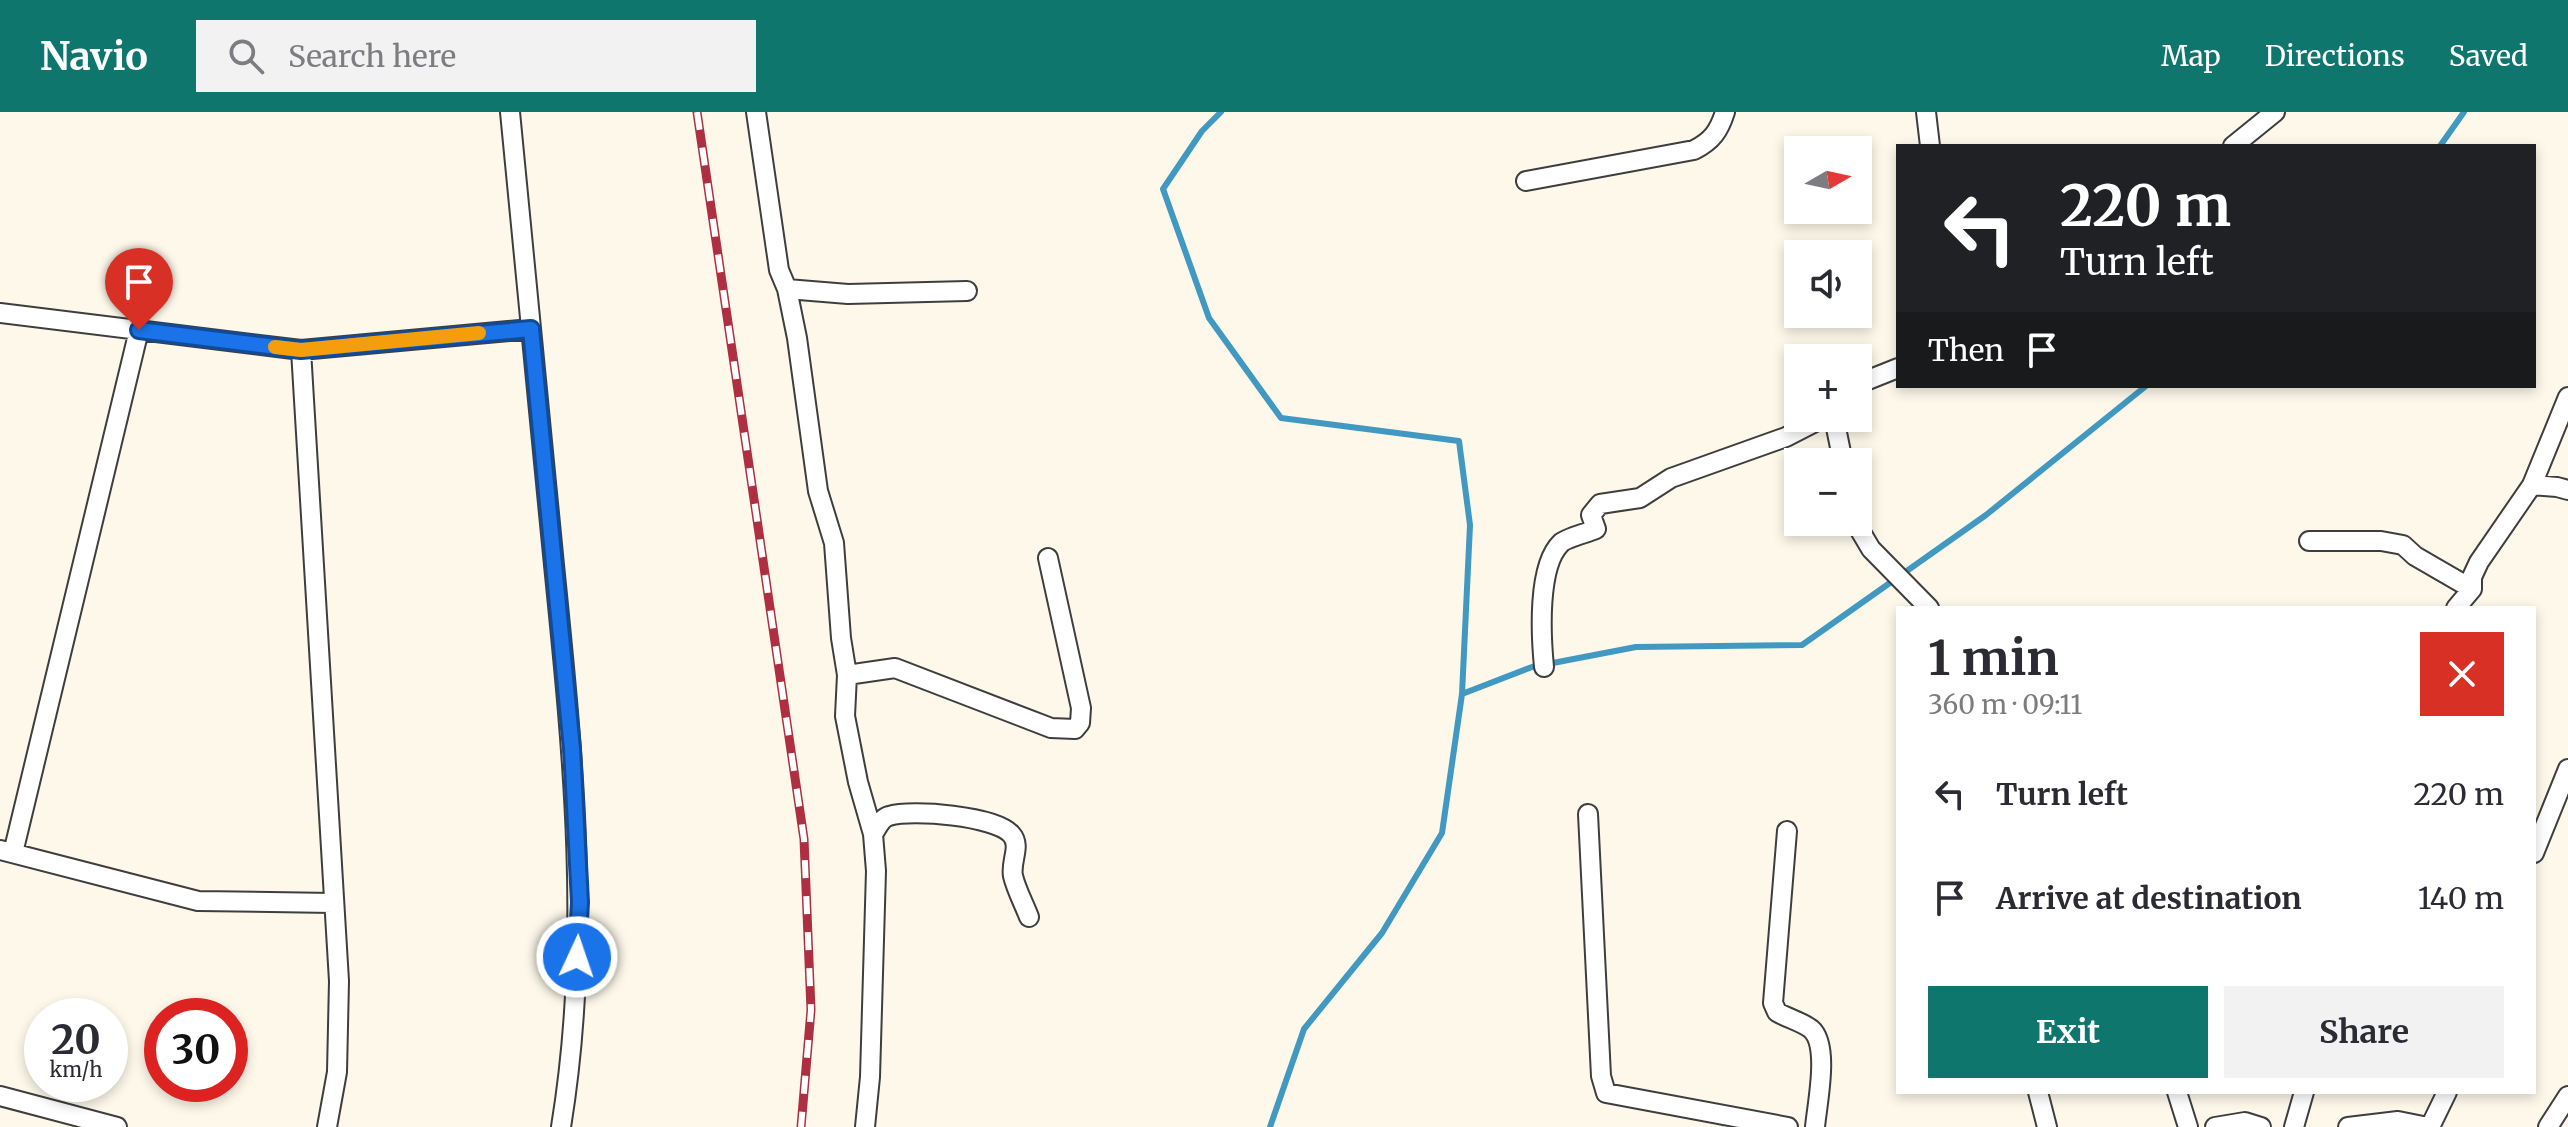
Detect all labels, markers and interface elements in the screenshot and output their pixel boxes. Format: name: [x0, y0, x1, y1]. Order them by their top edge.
search box: [196, 20, 756, 92]
text: Navio: [40, 33, 148, 80]
icon: search: [224, 34, 268, 78]
text: Search here: [288, 37, 456, 75]
text: Map: [2161, 38, 2221, 74]
text: Directions: [2265, 38, 2405, 74]
text: Saved: [2449, 38, 2528, 74]
north arrow: [1784, 136, 1872, 224]
map controls: [1784, 136, 1872, 536]
text: 220 m: [2060, 171, 2231, 241]
icon: left: [1928, 176, 2032, 280]
button: sound: [1784, 240, 1872, 328]
text: Turn left: [2060, 240, 2214, 285]
pin: [105, 248, 173, 330]
icon: arrive: [117, 260, 161, 304]
icon: arrive: [2020, 328, 2064, 372]
text: Then: [1928, 331, 2004, 369]
button: +: [1784, 344, 1872, 432]
button: −: [1784, 448, 1872, 536]
text: 1 min: [1928, 628, 2059, 688]
button: close: [2420, 632, 2504, 716]
text: 360 m · 09:11: [1928, 688, 2082, 721]
icon: left: [1928, 772, 1972, 816]
text: Turn left: [1996, 775, 2128, 813]
text: 220 m: [2413, 775, 2504, 813]
icon: arrive: [1928, 876, 1972, 920]
text: Arrive at destination: [1996, 879, 2302, 917]
text: 140 m: [2418, 879, 2504, 917]
position arrow: [535, 915, 619, 999]
button: Exit: [1928, 986, 2208, 1078]
button: Share: [2224, 986, 2504, 1078]
speed limit sign: 30: [144, 998, 248, 1102]
text: 20: [51, 1015, 101, 1065]
text: km/h: [50, 1057, 102, 1082]

